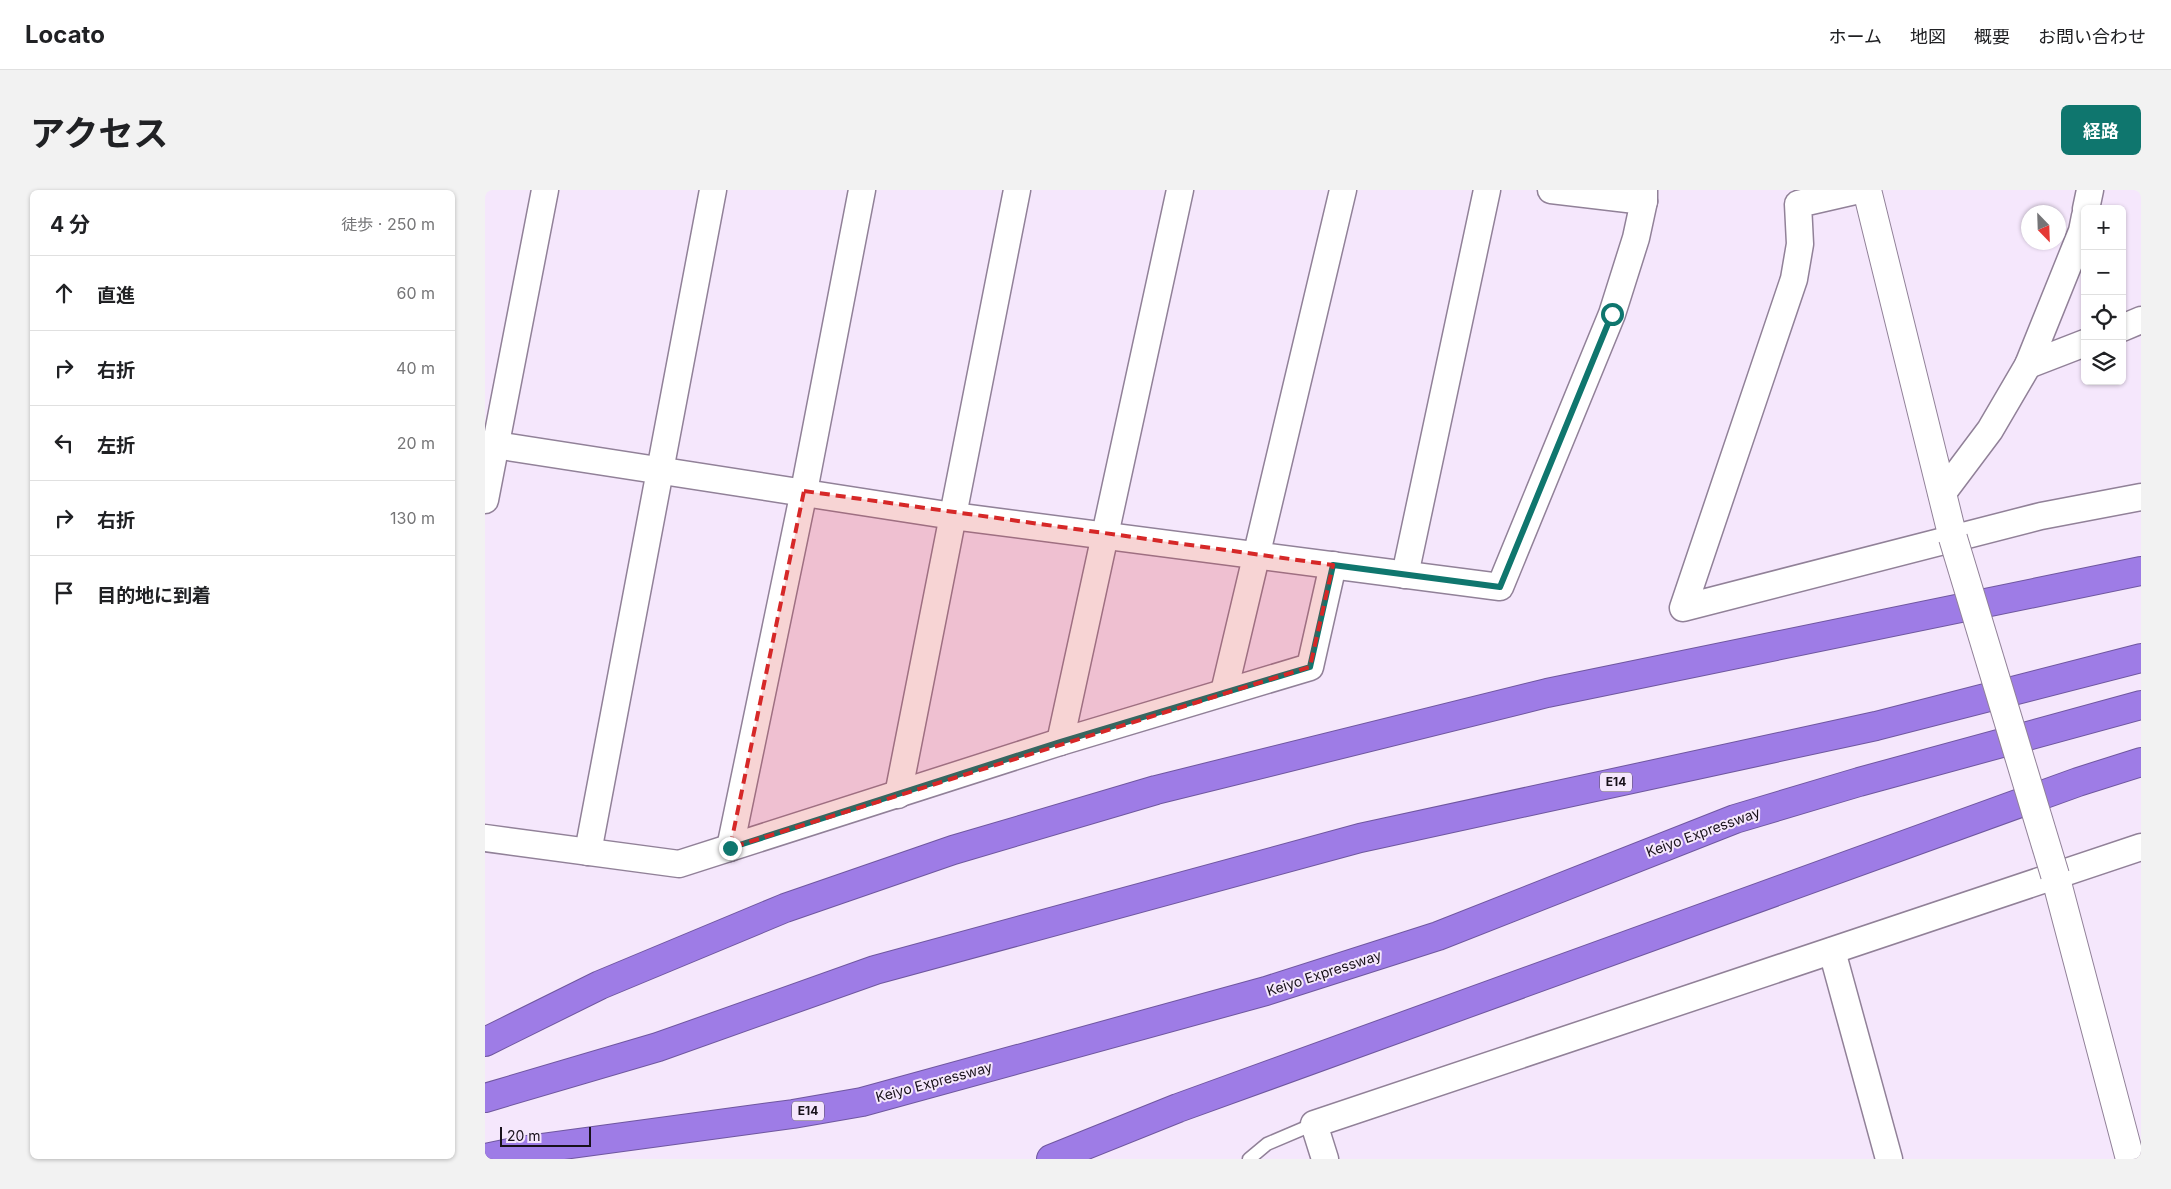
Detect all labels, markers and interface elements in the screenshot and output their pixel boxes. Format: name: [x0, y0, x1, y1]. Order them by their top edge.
text: Locato: [25, 20, 105, 49]
text: ホーム: [1829, 26, 1882, 47]
text: 地図: [1910, 26, 1946, 47]
text: 概要: [1974, 26, 2010, 47]
text: お問い合わせ: [2038, 26, 2146, 47]
button: 経路: [2061, 105, 2141, 155]
text: アクセス: [30, 112, 168, 154]
north arrow: [2021, 205, 2066, 250]
map controls: [2081, 205, 2126, 385]
button: +: [2081, 205, 2126, 250]
text: 4 分: [50, 212, 90, 237]
text: 徒歩 · 250 m: [341, 214, 435, 234]
button: −: [2081, 250, 2126, 295]
icon: ahead: [50, 279, 78, 307]
text: 60 m: [396, 283, 435, 303]
text: 直進: [97, 284, 135, 307]
button: locate: [2081, 295, 2126, 340]
route start: [1601, 303, 1624, 326]
button: layers: [2081, 340, 2126, 385]
icon: right: [50, 354, 78, 382]
text: 40 m: [396, 358, 435, 378]
text: 右折: [97, 359, 135, 382]
icon: left: [50, 429, 78, 457]
text: 20 m: [397, 433, 435, 453]
text: 左折: [97, 434, 135, 457]
icon: right: [50, 504, 78, 532]
text: 130 m: [390, 508, 435, 528]
text: 右折: [97, 509, 135, 532]
icon: arrive: [50, 579, 78, 607]
text: 目的地に到着: [97, 584, 211, 607]
road number: E14: [1600, 772, 1632, 792]
street label: Keiyo Expressway: [1644, 803, 1762, 860]
route end: [719, 837, 742, 860]
street label: Keiyo Expressway: [1264, 946, 1384, 999]
street label: Keiyo Expressway: [874, 1058, 994, 1105]
road number: E14: [792, 1101, 824, 1120]
scale bar: [500, 1124, 591, 1147]
text: 20 m: [507, 1127, 541, 1144]

